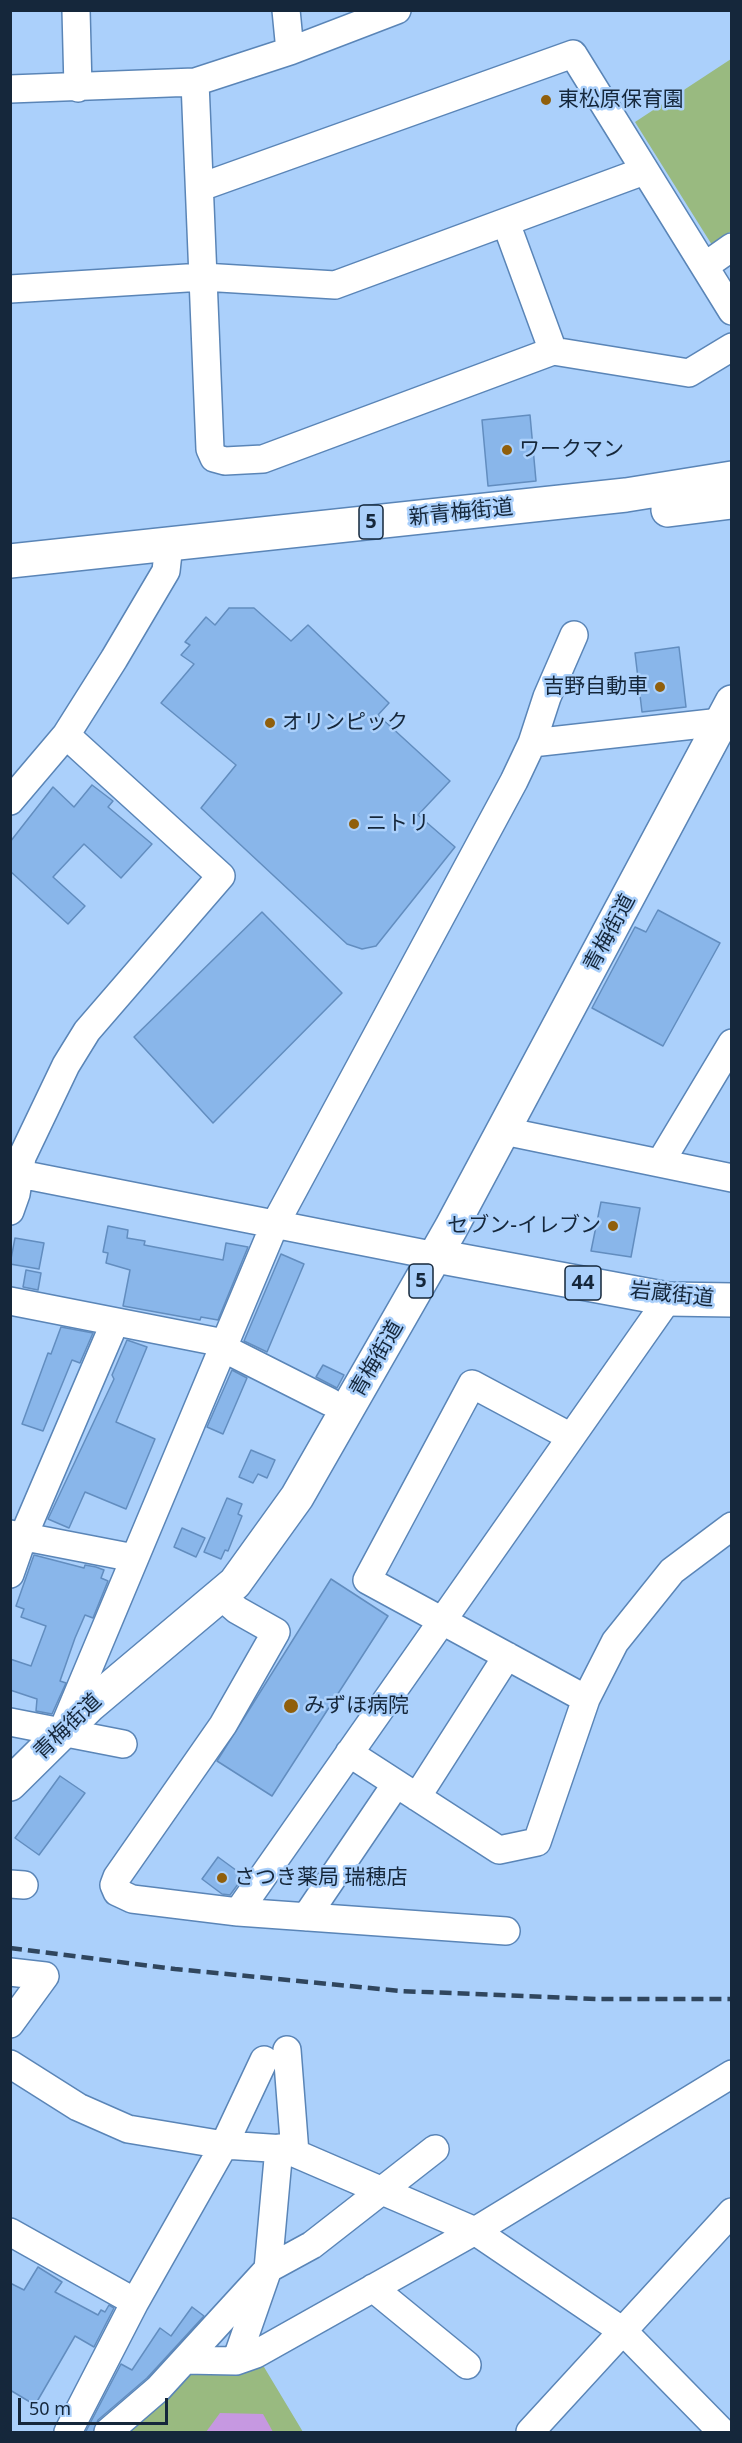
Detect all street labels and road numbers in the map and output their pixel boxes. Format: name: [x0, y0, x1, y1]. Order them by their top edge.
street label: 新青梅街道: [407, 495, 515, 531]
road number: 5: [359, 505, 383, 539]
street label: 青梅街道: [579, 890, 641, 976]
road number: 5: [409, 1264, 433, 1298]
road number: 44: [565, 1266, 601, 1300]
street label: 岩蔵街道: [629, 1278, 715, 1312]
street label: 青梅街道: [345, 1316, 409, 1402]
street label: 青梅街道: [29, 1689, 107, 1765]

